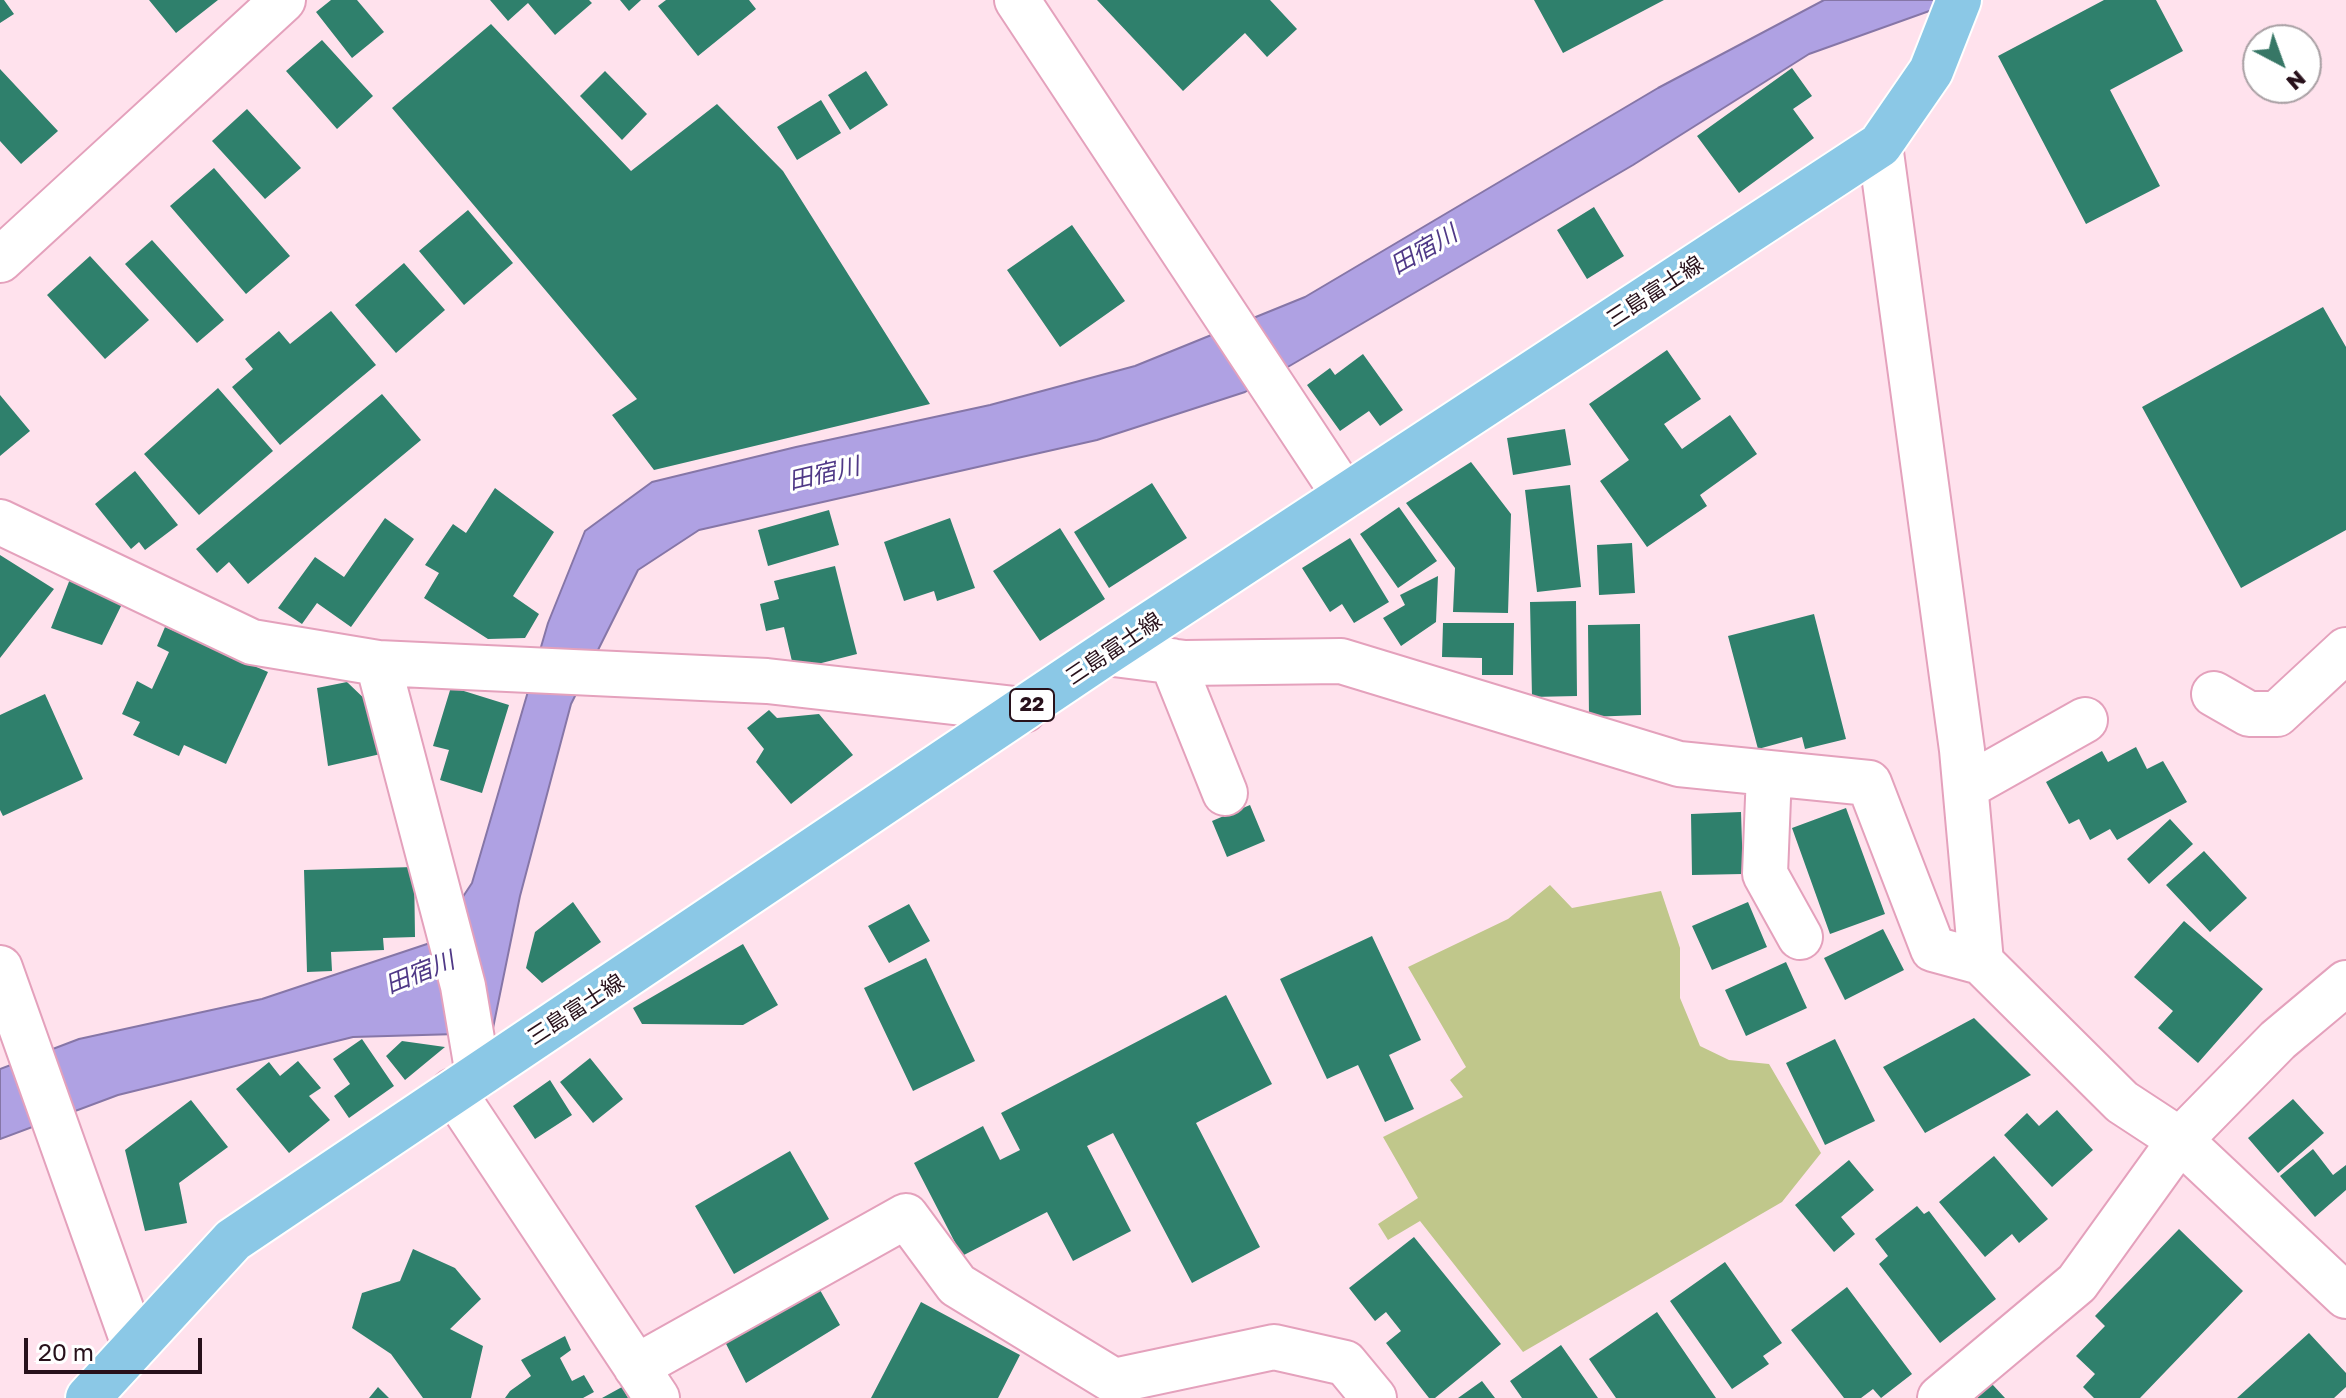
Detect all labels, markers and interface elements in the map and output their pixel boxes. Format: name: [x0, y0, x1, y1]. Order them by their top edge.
north arrow: [2242, 24, 2322, 104]
text: N: [2282, 65, 2312, 97]
water label: 田宿川: [1386, 220, 1462, 280]
street label: 三島富士線: [1602, 251, 1708, 333]
water label: 田宿川: [786, 452, 862, 496]
street label: 三島富士線: [1061, 607, 1167, 691]
road number: 22: [1010, 689, 1054, 721]
water label: 田宿川: [381, 946, 459, 1000]
street label: 三島富士線: [523, 969, 629, 1051]
scale bar: [28, 1322, 206, 1372]
text: 20 m: [38, 1337, 94, 1366]

